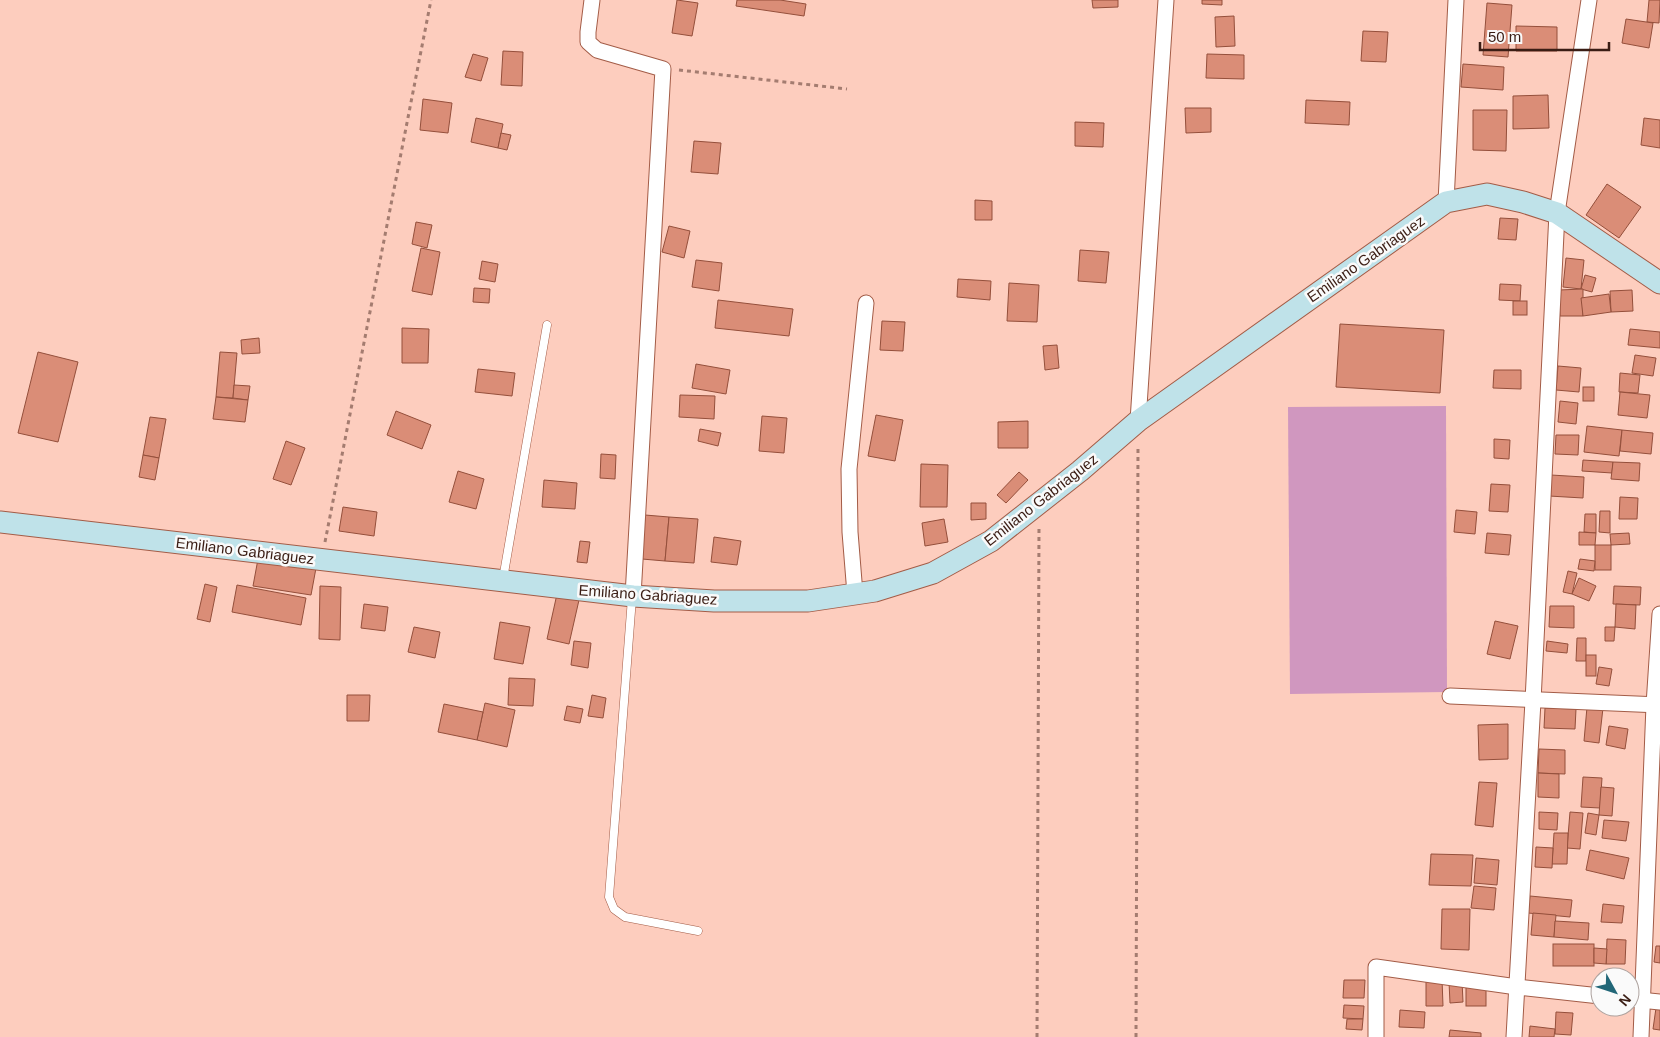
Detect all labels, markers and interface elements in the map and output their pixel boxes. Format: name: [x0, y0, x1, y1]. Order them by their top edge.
scale bar: [1480, 20, 1609, 52]
text: 50 m: [1488, 28, 1521, 45]
street label: Emiliano Gabriaguez: [1304, 212, 1428, 305]
street label: Emiliano Gabriaguez: [981, 450, 1101, 549]
street label: Emiliano Gabriaguez: [175, 534, 315, 567]
street label: Emiliano Gabriaguez: [578, 581, 718, 608]
north arrow: [1590, 967, 1640, 1017]
text: N: [1616, 991, 1634, 1009]

